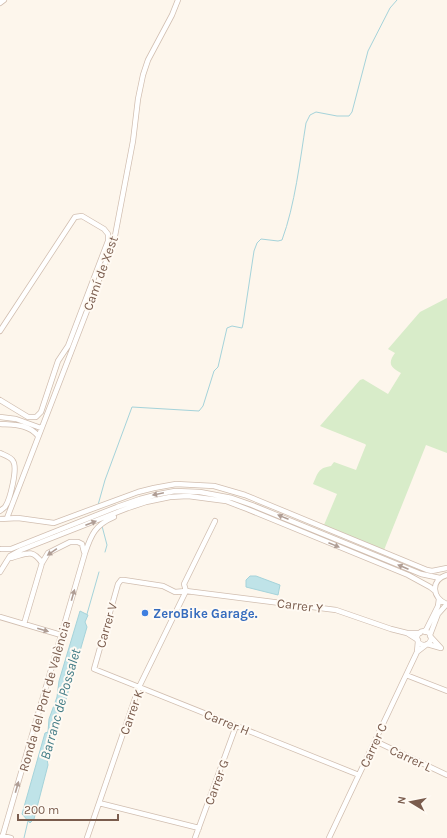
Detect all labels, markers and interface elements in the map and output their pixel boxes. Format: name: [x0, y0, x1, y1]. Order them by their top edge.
street label: Camí de Xest: [80, 234, 121, 313]
one-way arrow: [151, 492, 164, 498]
one-way arrow: [277, 514, 289, 521]
one-way arrow: [86, 519, 98, 525]
one-way arrow: [329, 542, 340, 548]
one-way arrow: [46, 548, 57, 556]
one-way arrow: [398, 564, 409, 570]
one-way arrow: [70, 589, 76, 601]
street label: Carrer Y: [276, 595, 324, 616]
street label: Carrer V: [93, 600, 120, 649]
place label: ZeroBike Garage.: [153, 606, 258, 621]
marker: ZeroBike Garage.: [140, 608, 150, 618]
street label: Ronda del Port de València: [16, 619, 73, 773]
one-way arrow: [37, 627, 49, 633]
water label: Barranc de Possalet: [37, 647, 85, 762]
street label: Carrer K: [116, 687, 147, 737]
street label: Carrer H: [202, 707, 252, 738]
street label: Carrer C: [357, 721, 390, 770]
street label: Carrer L: [387, 742, 434, 775]
street label: Carrer G: [201, 757, 232, 807]
one-way arrow: [14, 781, 20, 793]
north arrow: [391, 782, 431, 822]
text: N: [395, 795, 409, 805]
scale bar: [18, 796, 118, 822]
text: 200 m: [24, 803, 59, 817]

